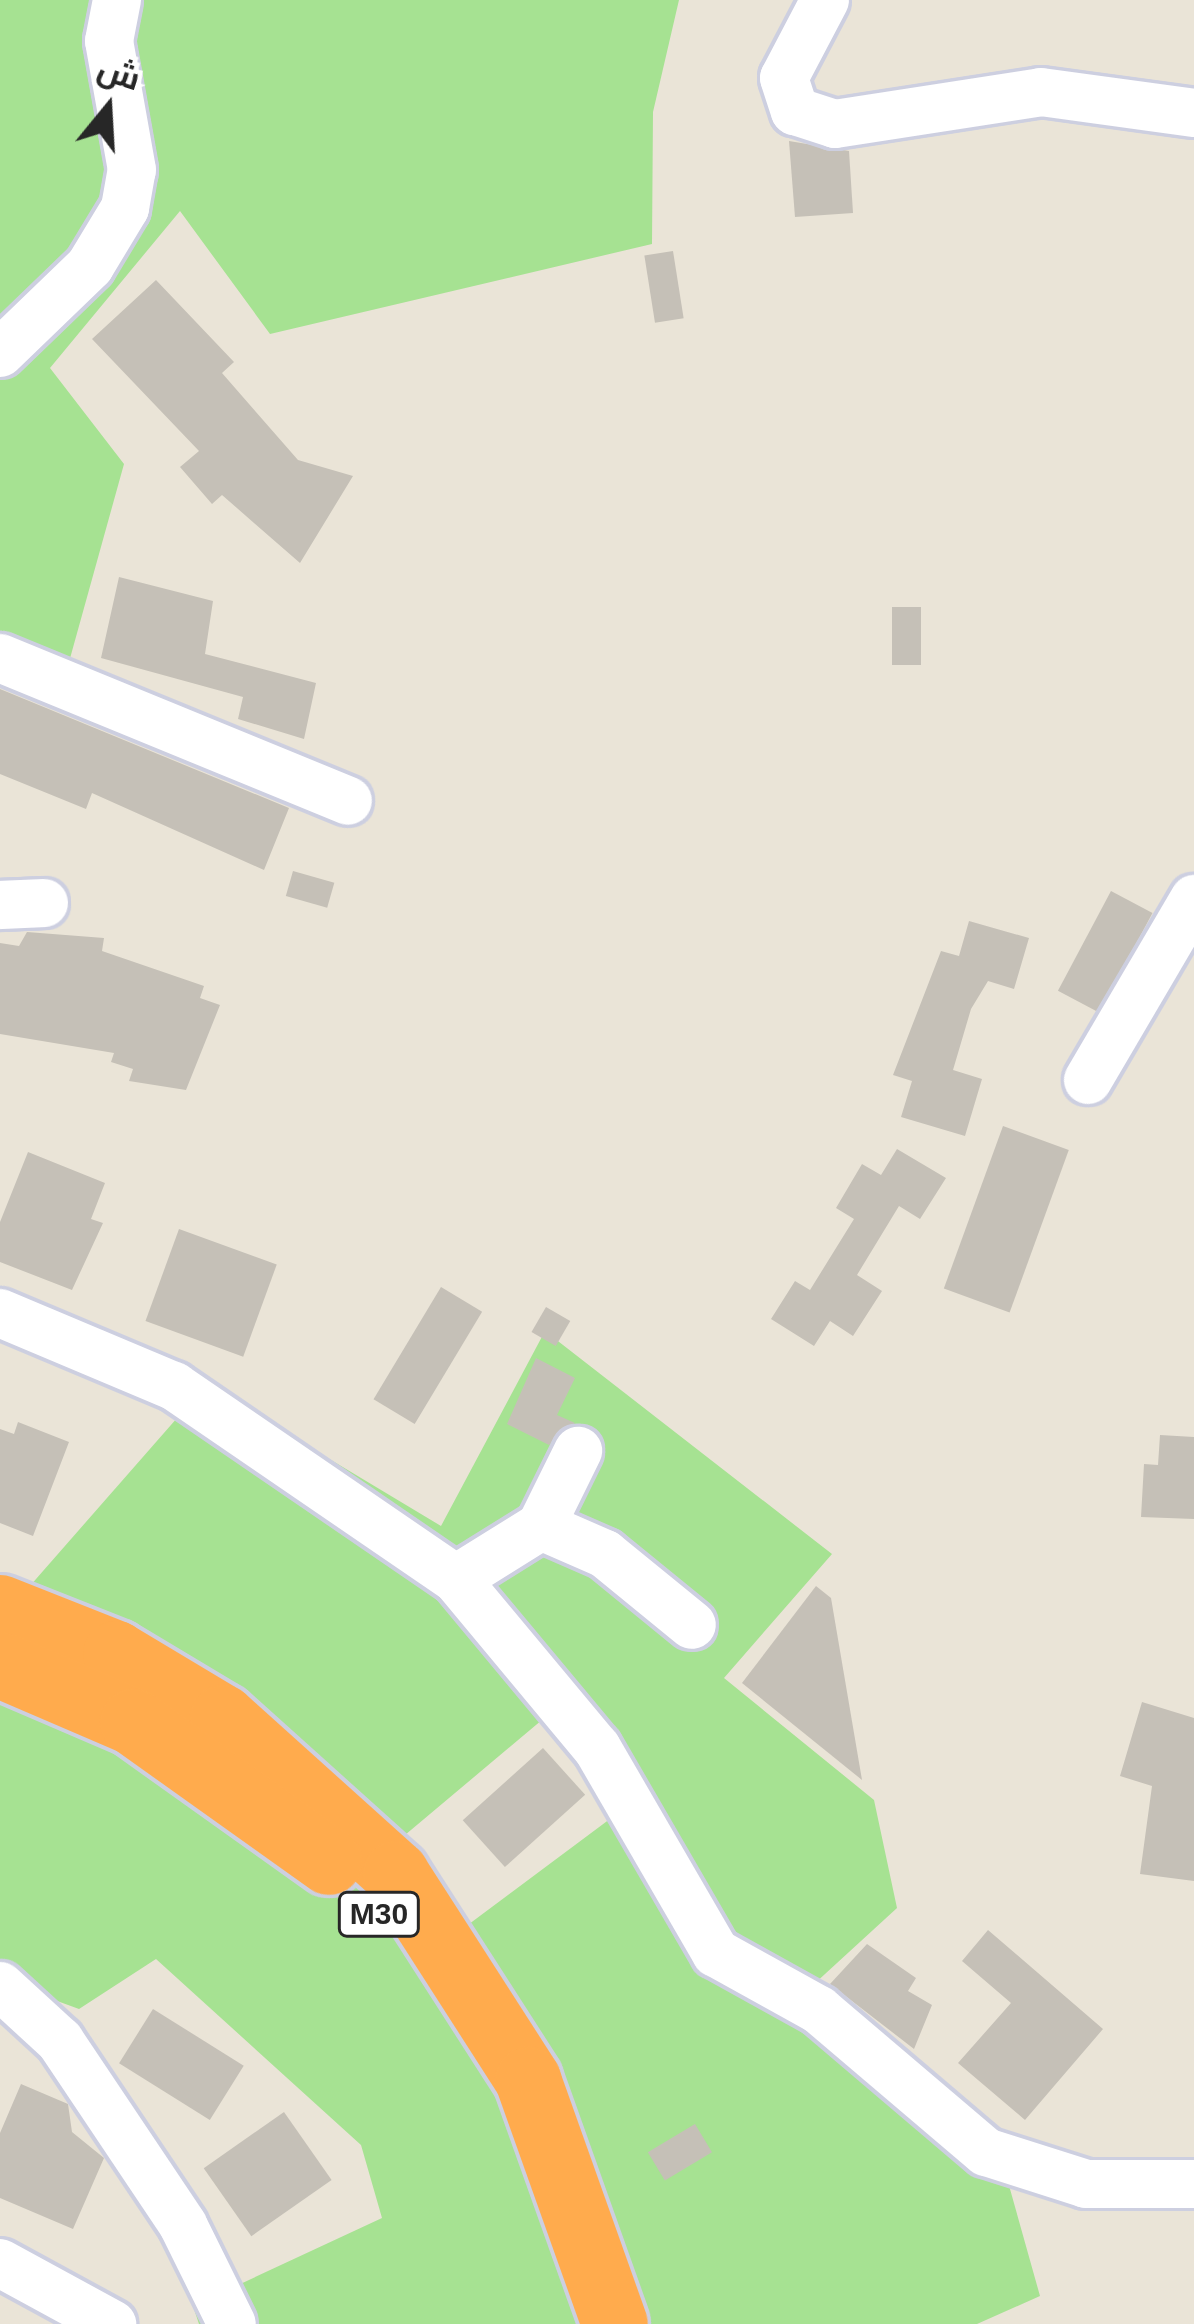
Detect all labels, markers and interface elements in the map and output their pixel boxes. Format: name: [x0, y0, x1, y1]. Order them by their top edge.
north arrow: [48, 48, 168, 168]
text: ش: [93, 49, 145, 97]
road number: M30: [337, 1890, 421, 1938]

